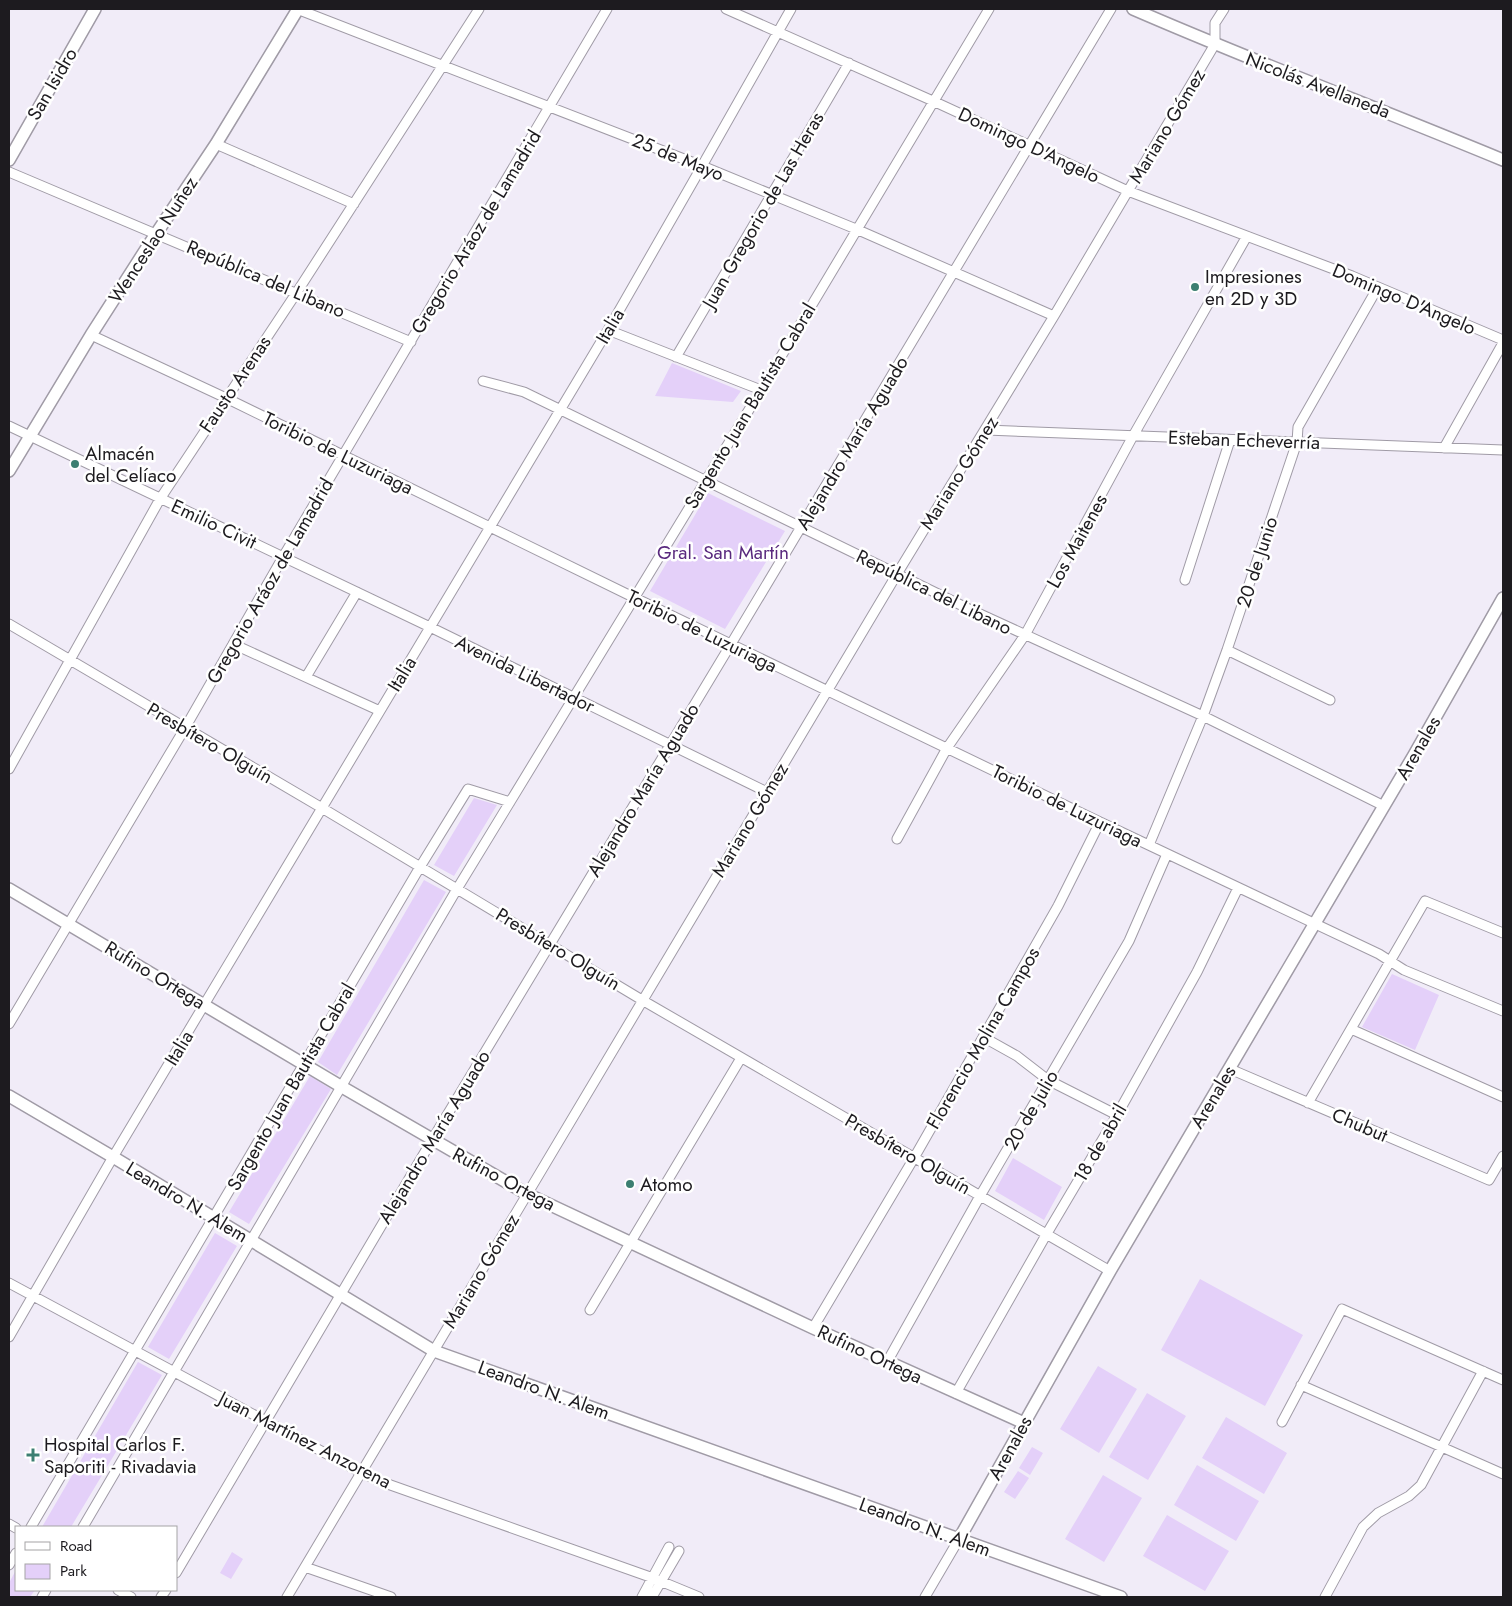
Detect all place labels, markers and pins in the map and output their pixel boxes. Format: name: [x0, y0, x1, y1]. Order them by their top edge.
place label: Impresiones en 2D y 3D: [1205, 263, 1302, 312]
marker: Impresiones en 2D y 3D: [1189, 281, 1201, 293]
place label: Almacén del Celíaco: [85, 440, 176, 489]
marker: Almacén del Celíaco: [69, 458, 81, 470]
place label: Atomo: [640, 1171, 693, 1198]
marker: Atomo: [624, 1178, 636, 1190]
place label: Hospital Carlos F. Saporiti - Rivadavia: [44, 1431, 197, 1480]
marker: Hospital Carlos F. Saporiti - Rivadavia: [26, 1448, 40, 1462]

